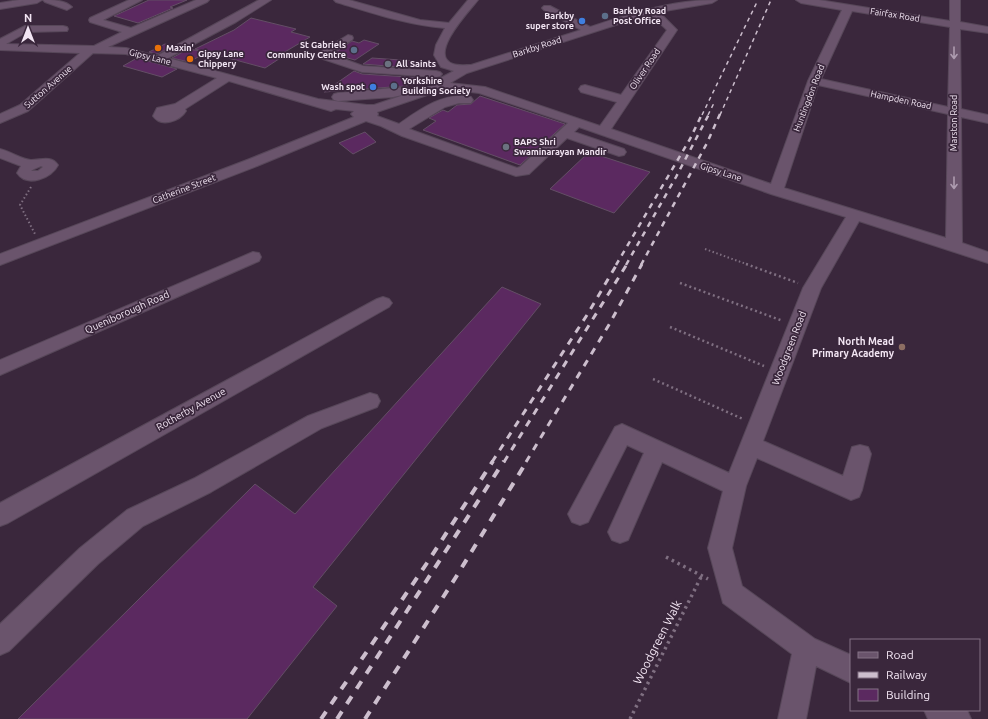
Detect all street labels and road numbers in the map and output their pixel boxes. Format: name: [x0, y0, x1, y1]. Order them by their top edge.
street label: Fairfax Road: [870, 6, 920, 24]
street label: Barkby Road: [511, 34, 563, 60]
street label: Gipsy Lane: [128, 47, 172, 67]
street label: Oliver Road: [628, 47, 662, 91]
street label: Huntingdon Road: [792, 63, 826, 133]
street label: Sutton Avenue: [22, 64, 74, 110]
street label: Hampden Road: [870, 89, 932, 111]
street label: Marston Road: [949, 95, 959, 151]
street label: Gipsy Lane: [699, 161, 743, 183]
street label: Catherine Street: [151, 172, 217, 206]
street label: Queniborough Road: [83, 288, 171, 336]
street label: Woodgreen Road: [770, 309, 808, 387]
street label: Rotherby Avenue: [154, 385, 228, 433]
street label: Woodgreen Walk: [630, 598, 684, 686]

